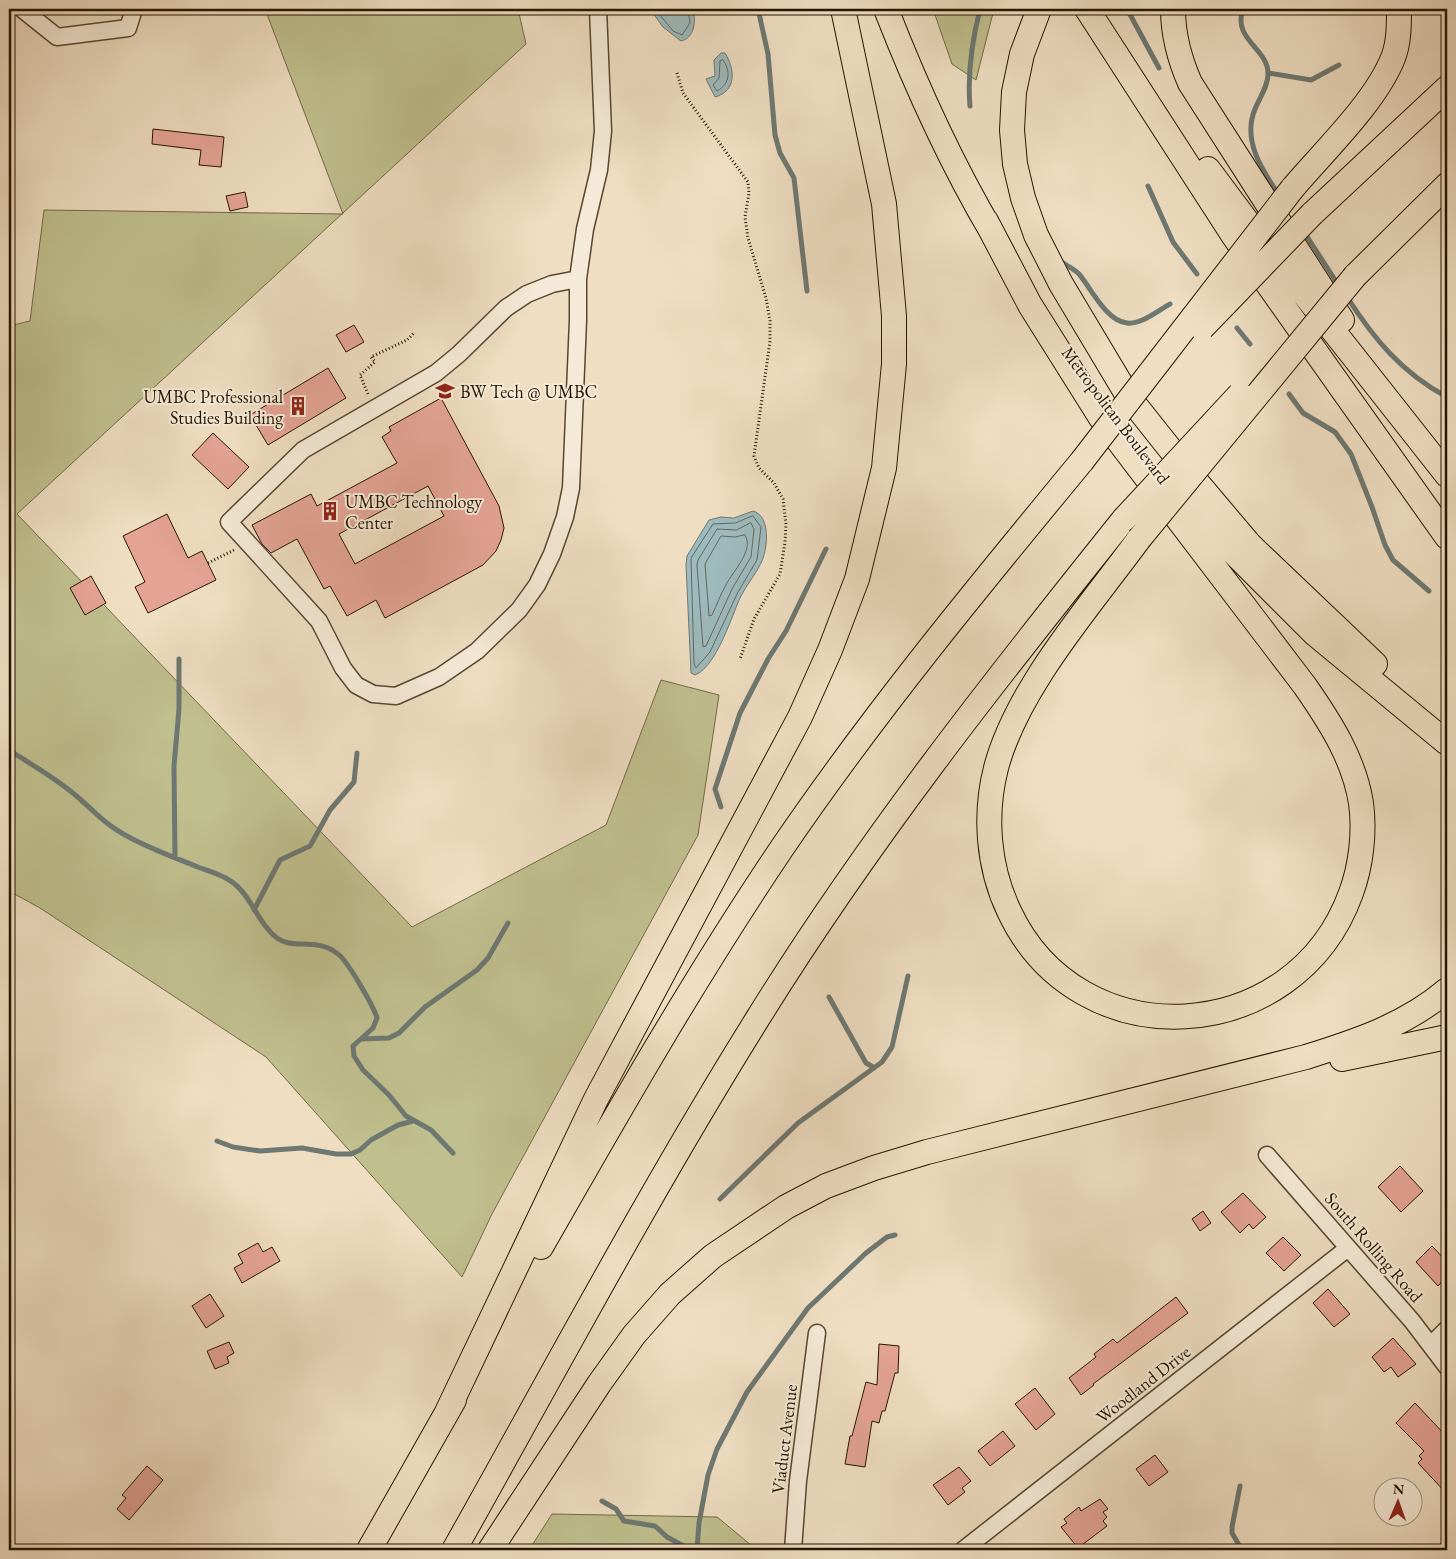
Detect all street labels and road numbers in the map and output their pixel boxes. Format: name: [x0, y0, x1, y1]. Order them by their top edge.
street label: Metropolitan Boulevard: [1057, 342, 1176, 489]
street label: South Rolling Road: [1320, 1187, 1429, 1307]
street label: Woodland Drive: [1091, 1340, 1195, 1428]
street label: Viaduct Avenue: [766, 1383, 802, 1495]

